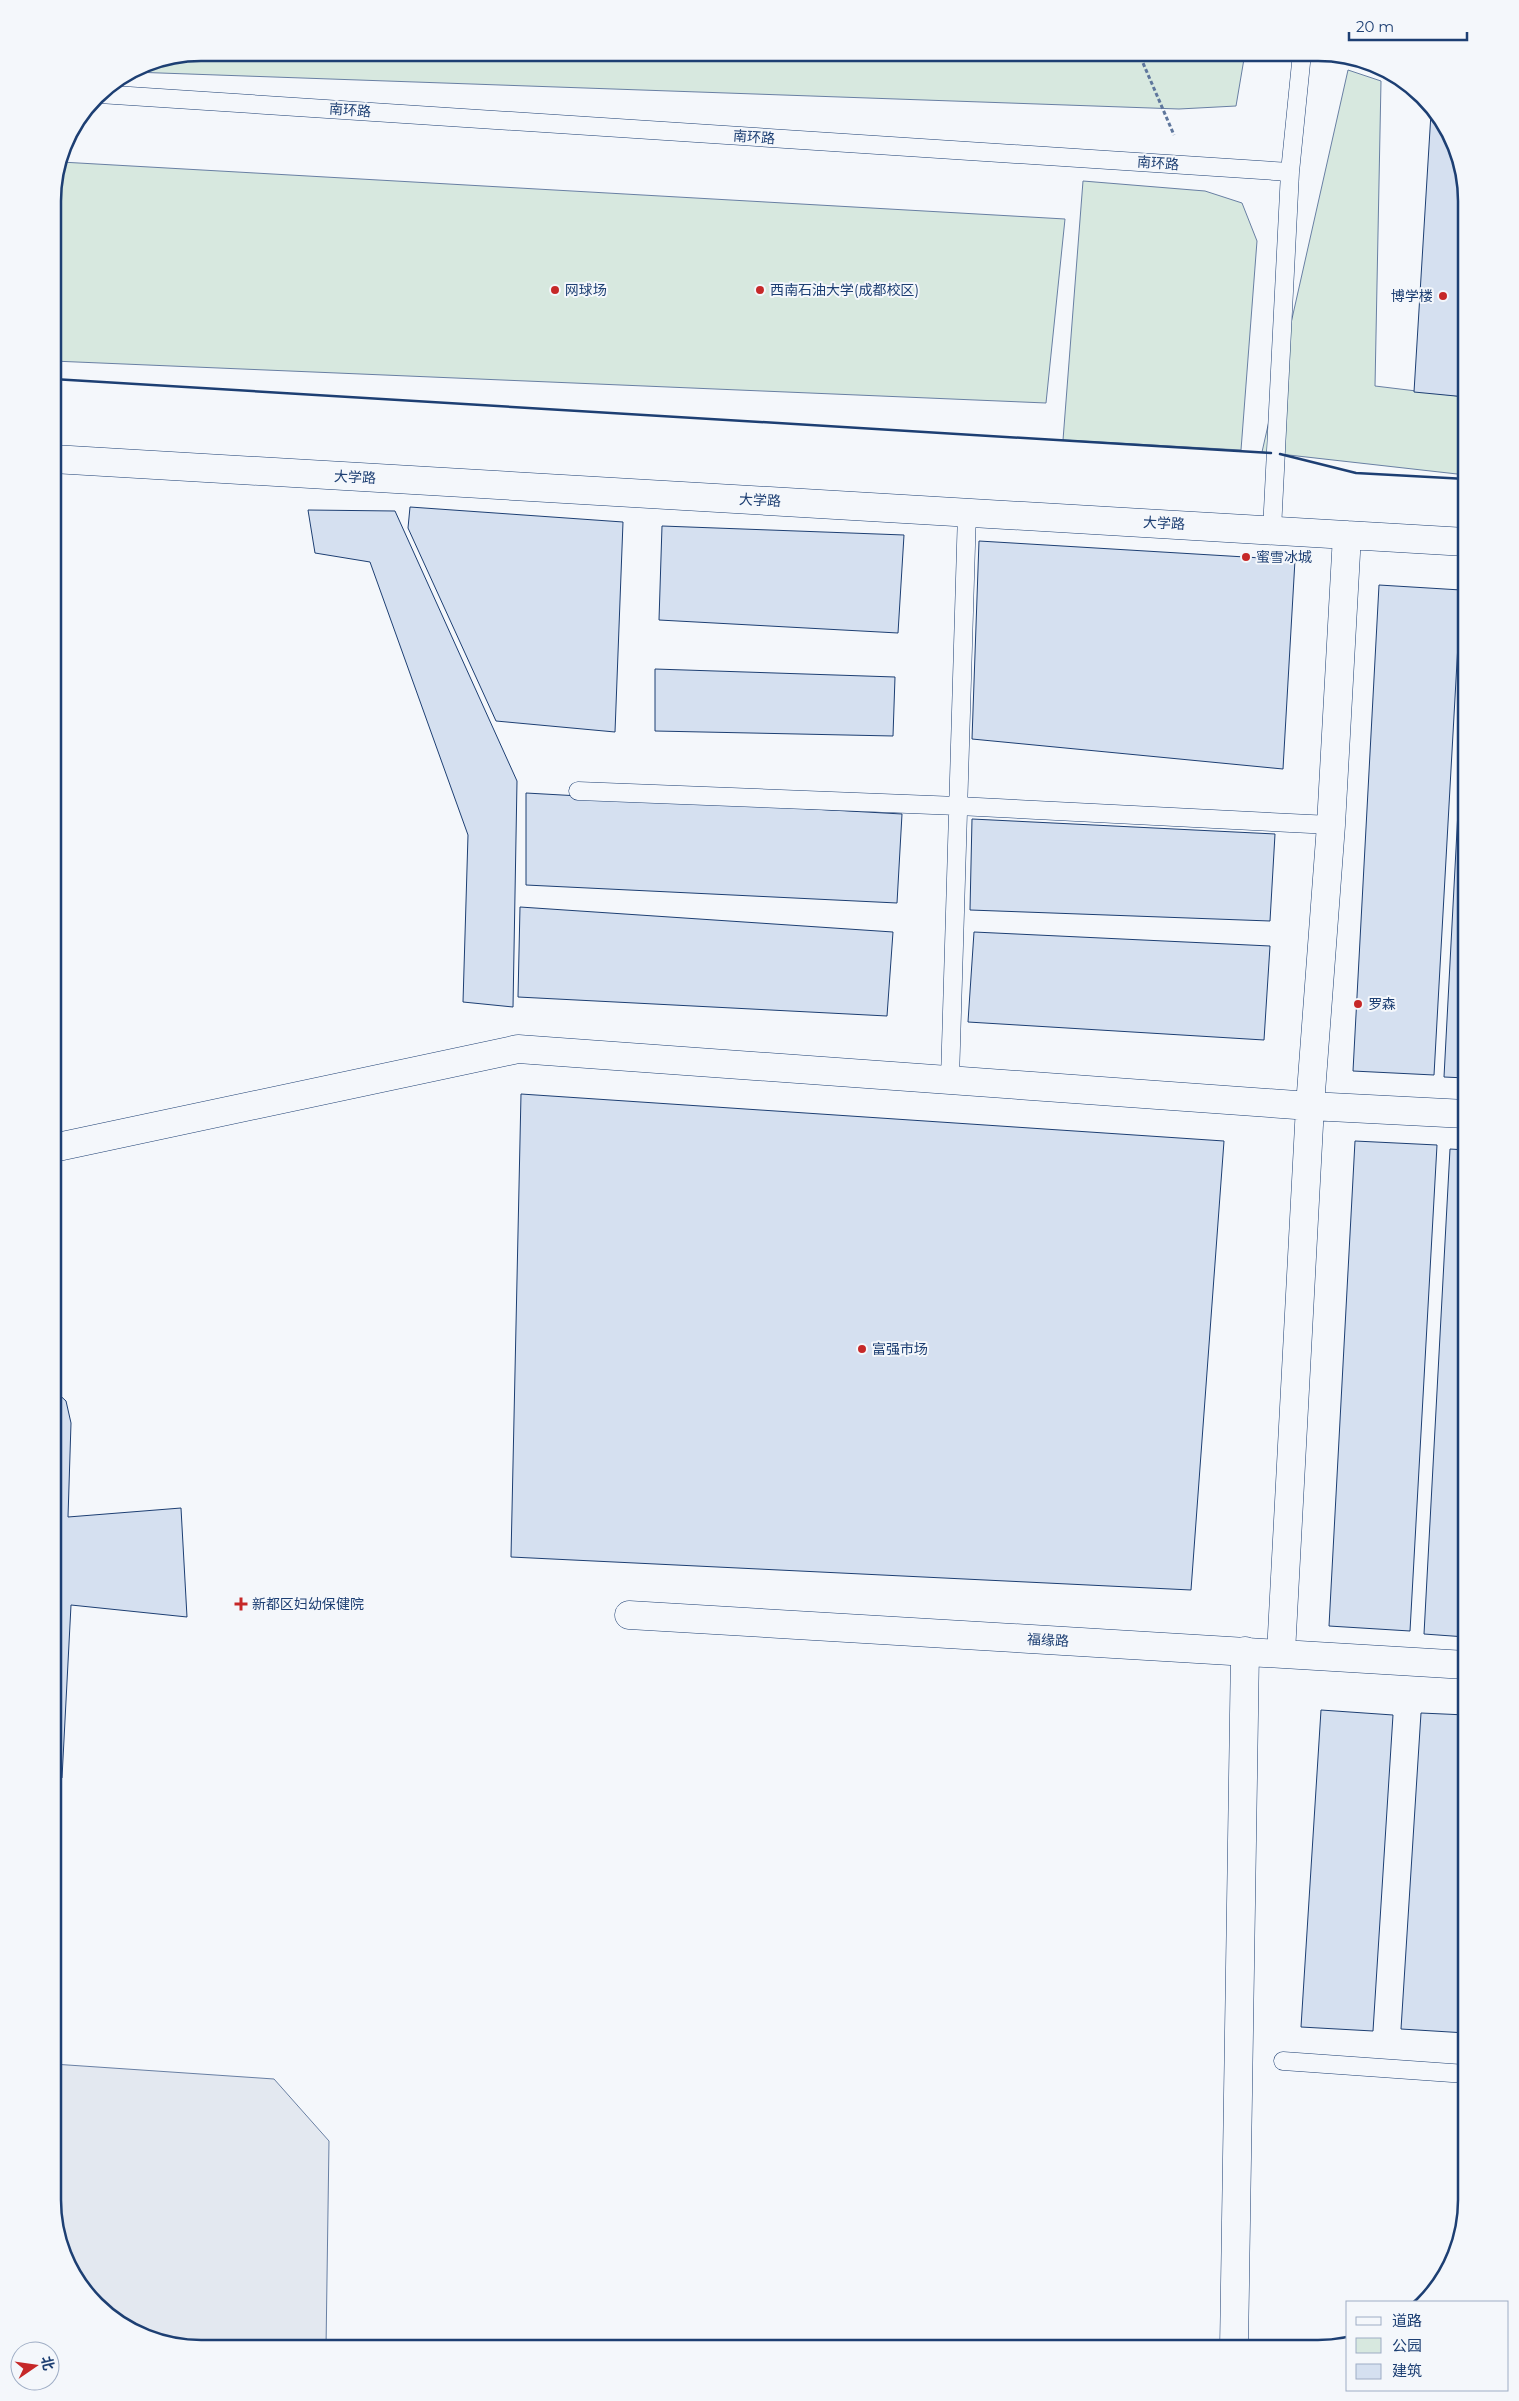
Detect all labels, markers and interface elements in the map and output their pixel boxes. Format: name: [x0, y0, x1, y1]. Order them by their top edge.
scale bar: [1349, 10, 1466, 42]
text: 20 m: [1356, 17, 1394, 36]
street label: 南环路: [328, 100, 372, 120]
street label: 南环路: [732, 127, 776, 147]
street label: 南环路: [1136, 153, 1180, 173]
place label: 网球场: [565, 281, 607, 299]
place label: 西南石油大学(成都校区): [770, 281, 919, 299]
marker: 网球场: [549, 284, 561, 296]
marker: 西南石油大学(成都校区): [754, 284, 766, 296]
place label: 博学楼: [1391, 287, 1433, 305]
marker: 博学楼: [1437, 290, 1449, 302]
street label: 大学路: [334, 467, 376, 487]
street label: 大学路: [739, 490, 781, 510]
street label: 大学路: [1143, 513, 1185, 533]
place label: 蜜雪冰城: [1256, 548, 1312, 566]
marker: 蜜雪冰城: [1240, 551, 1252, 563]
place label: 罗森: [1368, 995, 1396, 1013]
marker: 罗森: [1352, 998, 1364, 1010]
place label: 富强市场: [872, 1340, 928, 1358]
marker: 富强市场: [856, 1343, 868, 1355]
place label: 新都区妇幼保健院: [252, 1595, 364, 1613]
marker: 新都区妇幼保健院: [234, 1597, 248, 1611]
street label: 福缘路: [1027, 1630, 1069, 1650]
legend: [1346, 2301, 1509, 2391]
text: 道路: [1392, 2311, 1422, 2330]
text: 公园: [1392, 2336, 1422, 2355]
north arrow: [10, 2341, 60, 2391]
text: 北: [37, 2354, 58, 2372]
text: 建筑: [1392, 2361, 1422, 2380]

